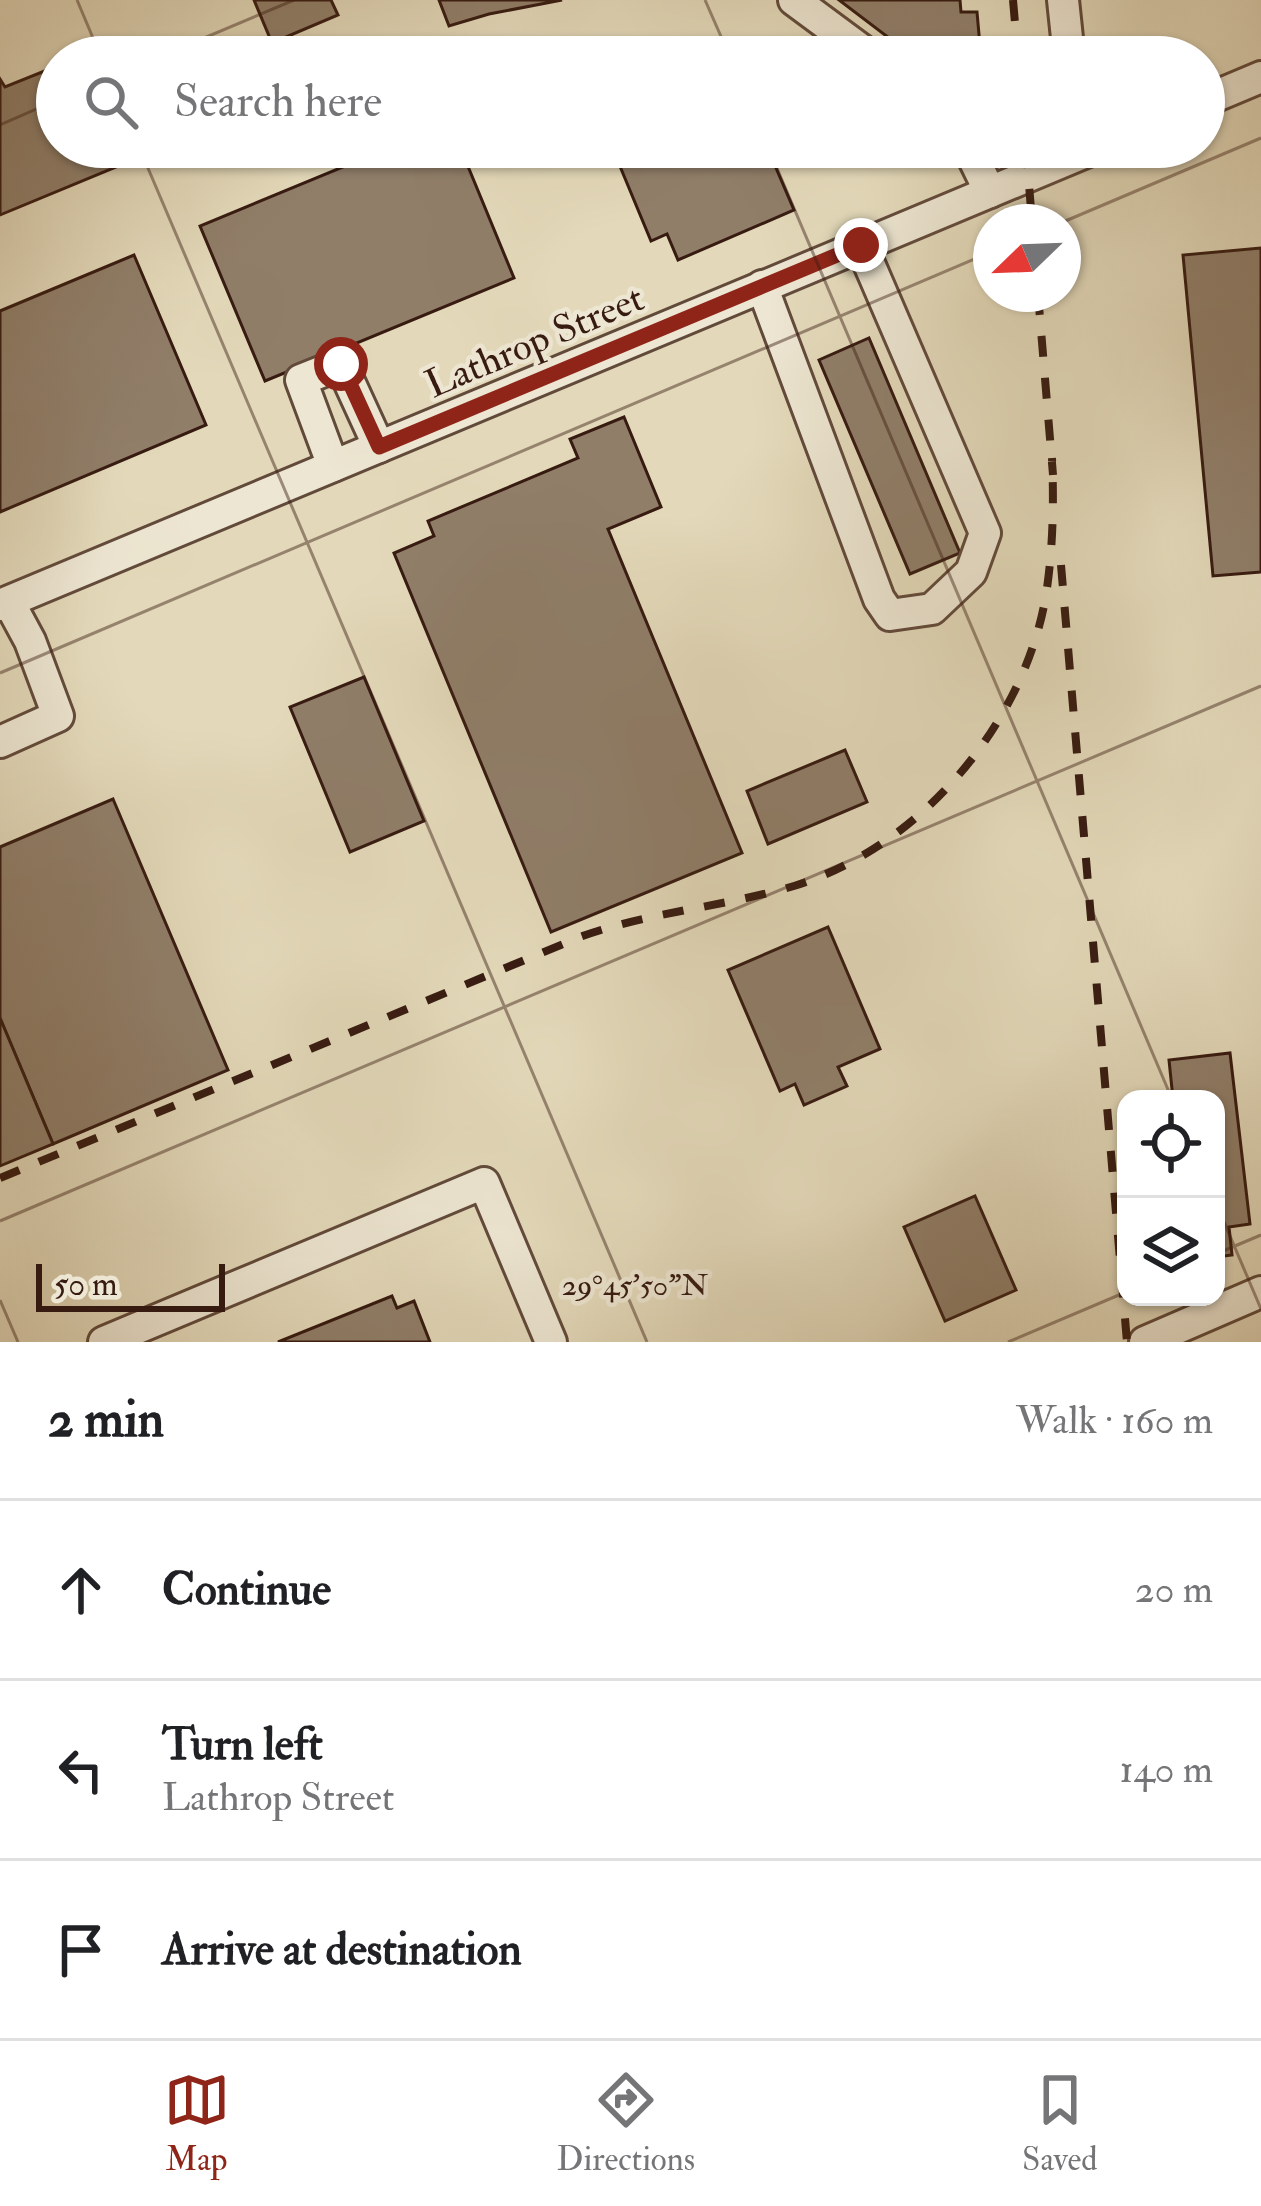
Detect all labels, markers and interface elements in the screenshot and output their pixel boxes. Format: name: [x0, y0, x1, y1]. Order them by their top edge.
search box: [36, 36, 1225, 168]
icon: search: [78, 69, 144, 135]
text: Search here: [174, 74, 382, 130]
north arrow: [973, 204, 1081, 312]
route end: [834, 218, 888, 272]
street label: Lathrop Street: [418, 273, 651, 409]
route start: [314, 337, 368, 391]
map controls: [1117, 1090, 1225, 1306]
button: locate: [1117, 1090, 1225, 1198]
button: layers: [1117, 1198, 1225, 1306]
scale bar: [36, 1258, 225, 1311]
text: 50 m: [54, 1264, 118, 1305]
text: 29°45'50"N: [562, 1267, 708, 1304]
text: 2 min: [48, 1388, 164, 1452]
text: Walk · 160 m: [1016, 1396, 1213, 1445]
icon: ahead: [48, 1557, 114, 1623]
text: Continue: [162, 1562, 331, 1618]
text: 20 m: [1135, 1565, 1213, 1614]
text: Turn left: [162, 1717, 323, 1773]
icon: left: [48, 1737, 114, 1803]
text: 140 m: [1120, 1745, 1213, 1794]
text: Lathrop Street: [162, 1773, 394, 1822]
icon: arrive: [48, 1917, 114, 1983]
text: Arrive at destination: [162, 1922, 522, 1978]
tab: Map: [164, 2067, 230, 2180]
tab: Directions: [557, 2067, 695, 2180]
tab: Saved: [1022, 2067, 1097, 2180]

